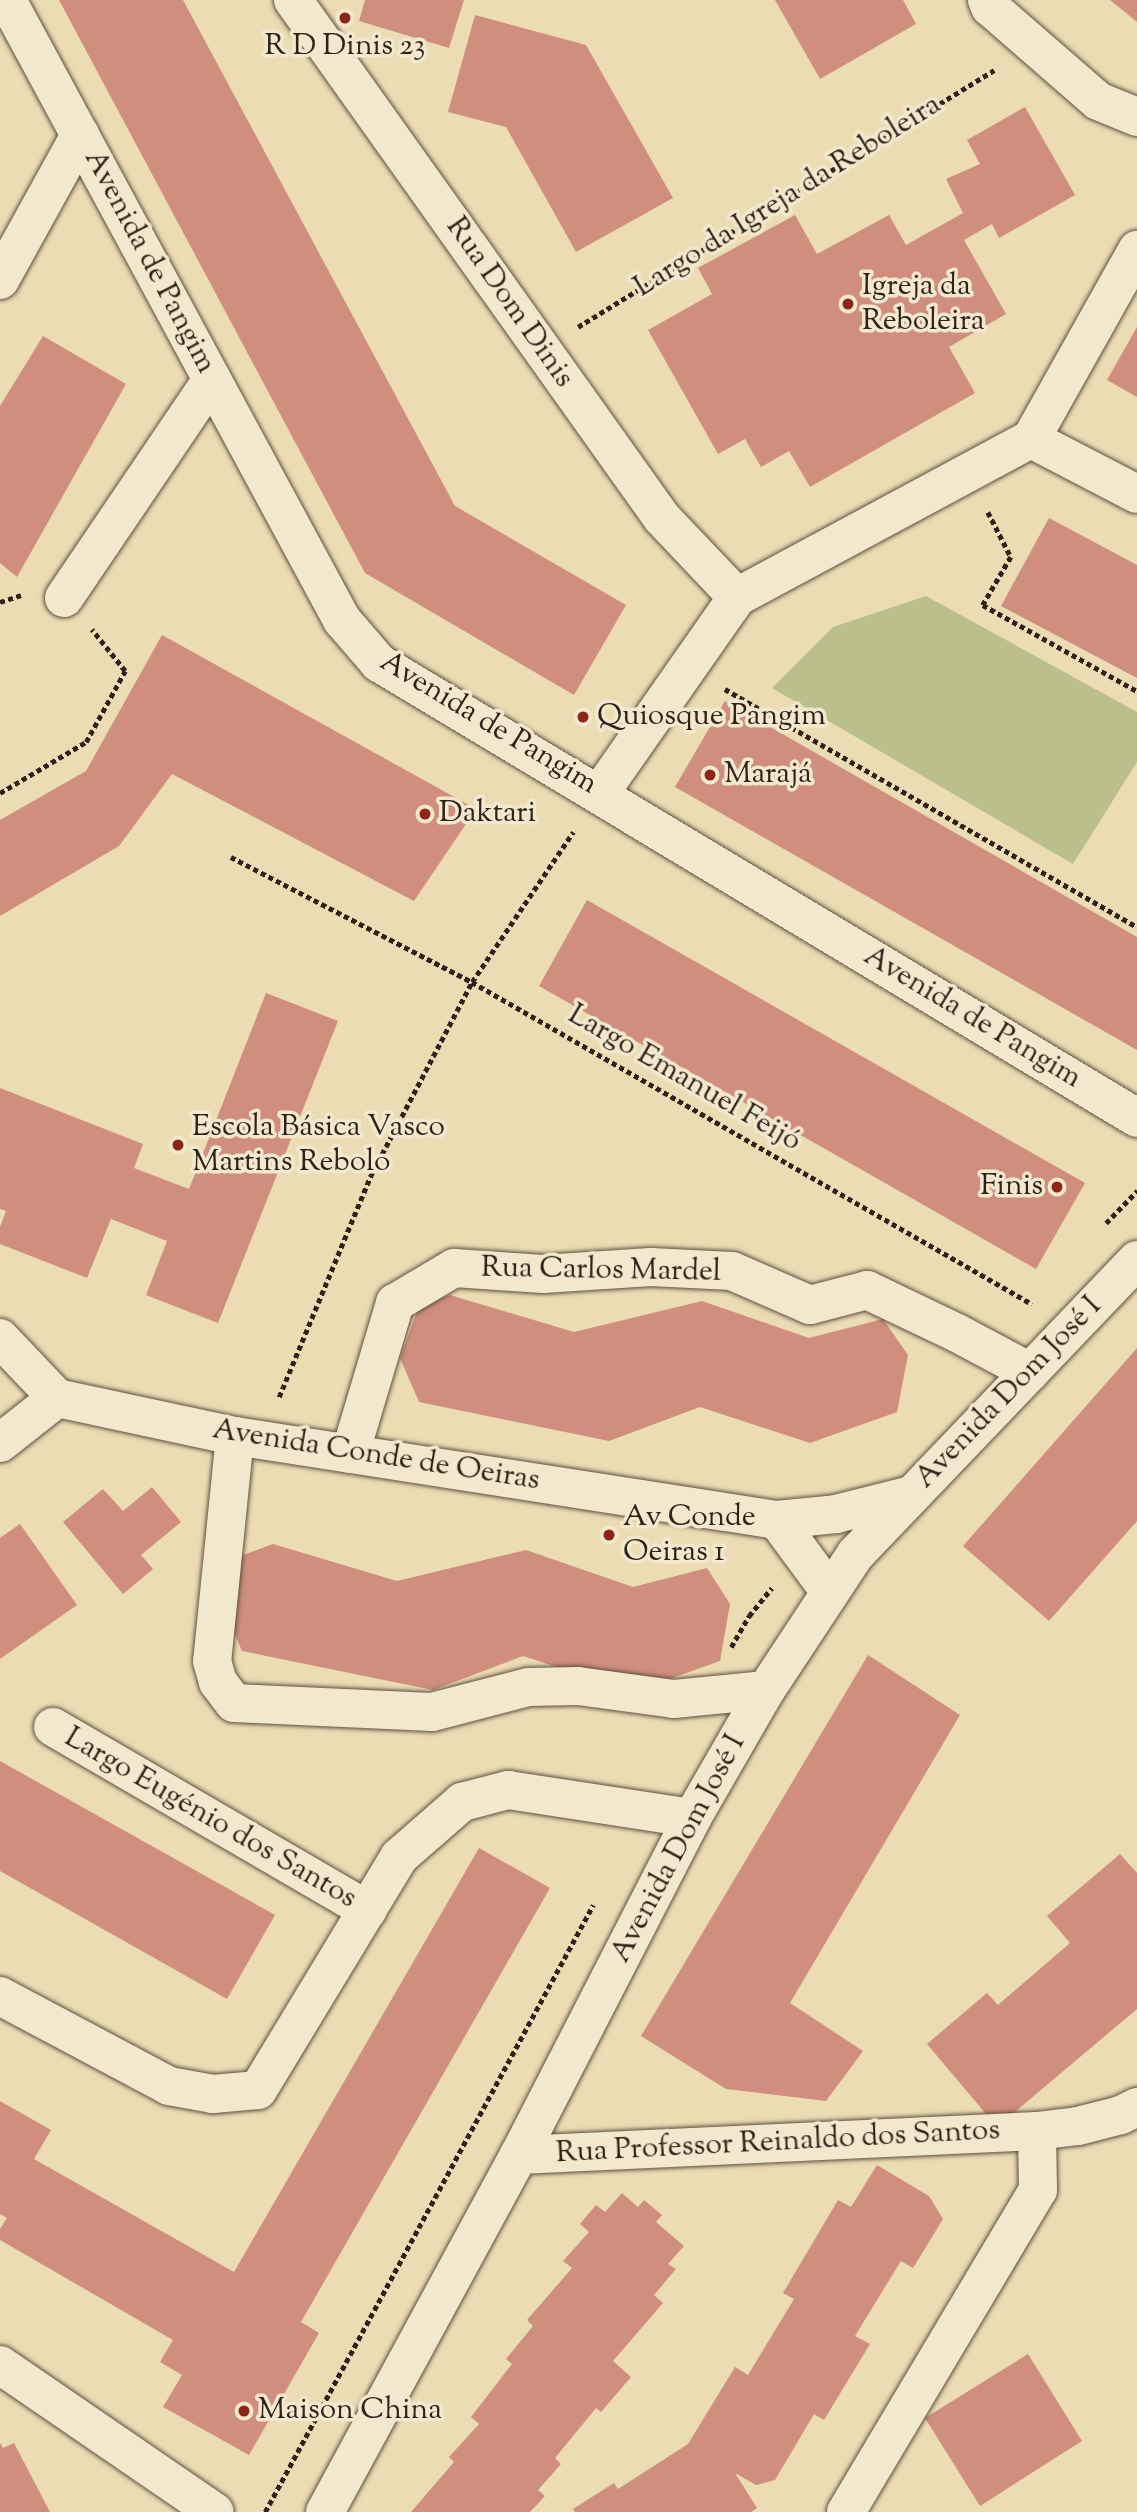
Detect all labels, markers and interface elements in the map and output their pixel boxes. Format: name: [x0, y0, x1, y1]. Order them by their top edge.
marker: R D Dinis 23: [337, 10, 353, 26]
place label: R D Dinis 23: [265, 29, 425, 65]
street label: Largo da Igreja da Reboleira: [628, 88, 948, 306]
street label: Avenida de Pangim: [75, 144, 223, 380]
street label: Rua Dom Dinis: [437, 211, 581, 395]
place label: Igreja da Reboleira: [862, 269, 985, 340]
marker: Igreja da Reboleira: [840, 296, 856, 312]
street label: Avenida de Pangim: [373, 645, 603, 803]
place label: Quiosque Pangim: [597, 699, 826, 735]
marker: Quiosque Pangim: [575, 709, 591, 725]
place label: Marajá: [724, 757, 812, 793]
marker: Marajá: [702, 767, 718, 783]
place label: Daktari: [439, 796, 536, 832]
marker: Daktari: [417, 806, 433, 822]
street label: Avenida de Pangim: [857, 939, 1087, 1097]
street label: Largo Emanuel Feijó: [561, 998, 807, 1160]
place label: Escola Básica Vasco Martins Rebolo: [192, 1110, 445, 1180]
marker: Escola Básica Vasco Martins Rebolo: [170, 1137, 186, 1153]
place label: Finis: [980, 1169, 1043, 1205]
marker: Finis: [1049, 1179, 1065, 1195]
street label: Rua Carlos Mardel: [481, 1251, 721, 1291]
street label: Avenida Dom José I: [908, 1289, 1110, 1497]
street label: Avenida Conde de Oeiras: [210, 1412, 542, 1500]
place label: Av Conde Oeiras 1: [623, 1500, 756, 1570]
marker: Av Conde Oeiras 1: [601, 1527, 617, 1543]
street label: Largo Eugénio dos Santos: [57, 1720, 363, 1918]
street label: Avenida Dom José I: [604, 1729, 754, 1969]
street label: Rua Professor Reinaldo dos Santos: [555, 2113, 1001, 2173]
place label: Maison China: [258, 2393, 442, 2429]
marker: Maison China: [236, 2403, 252, 2419]

